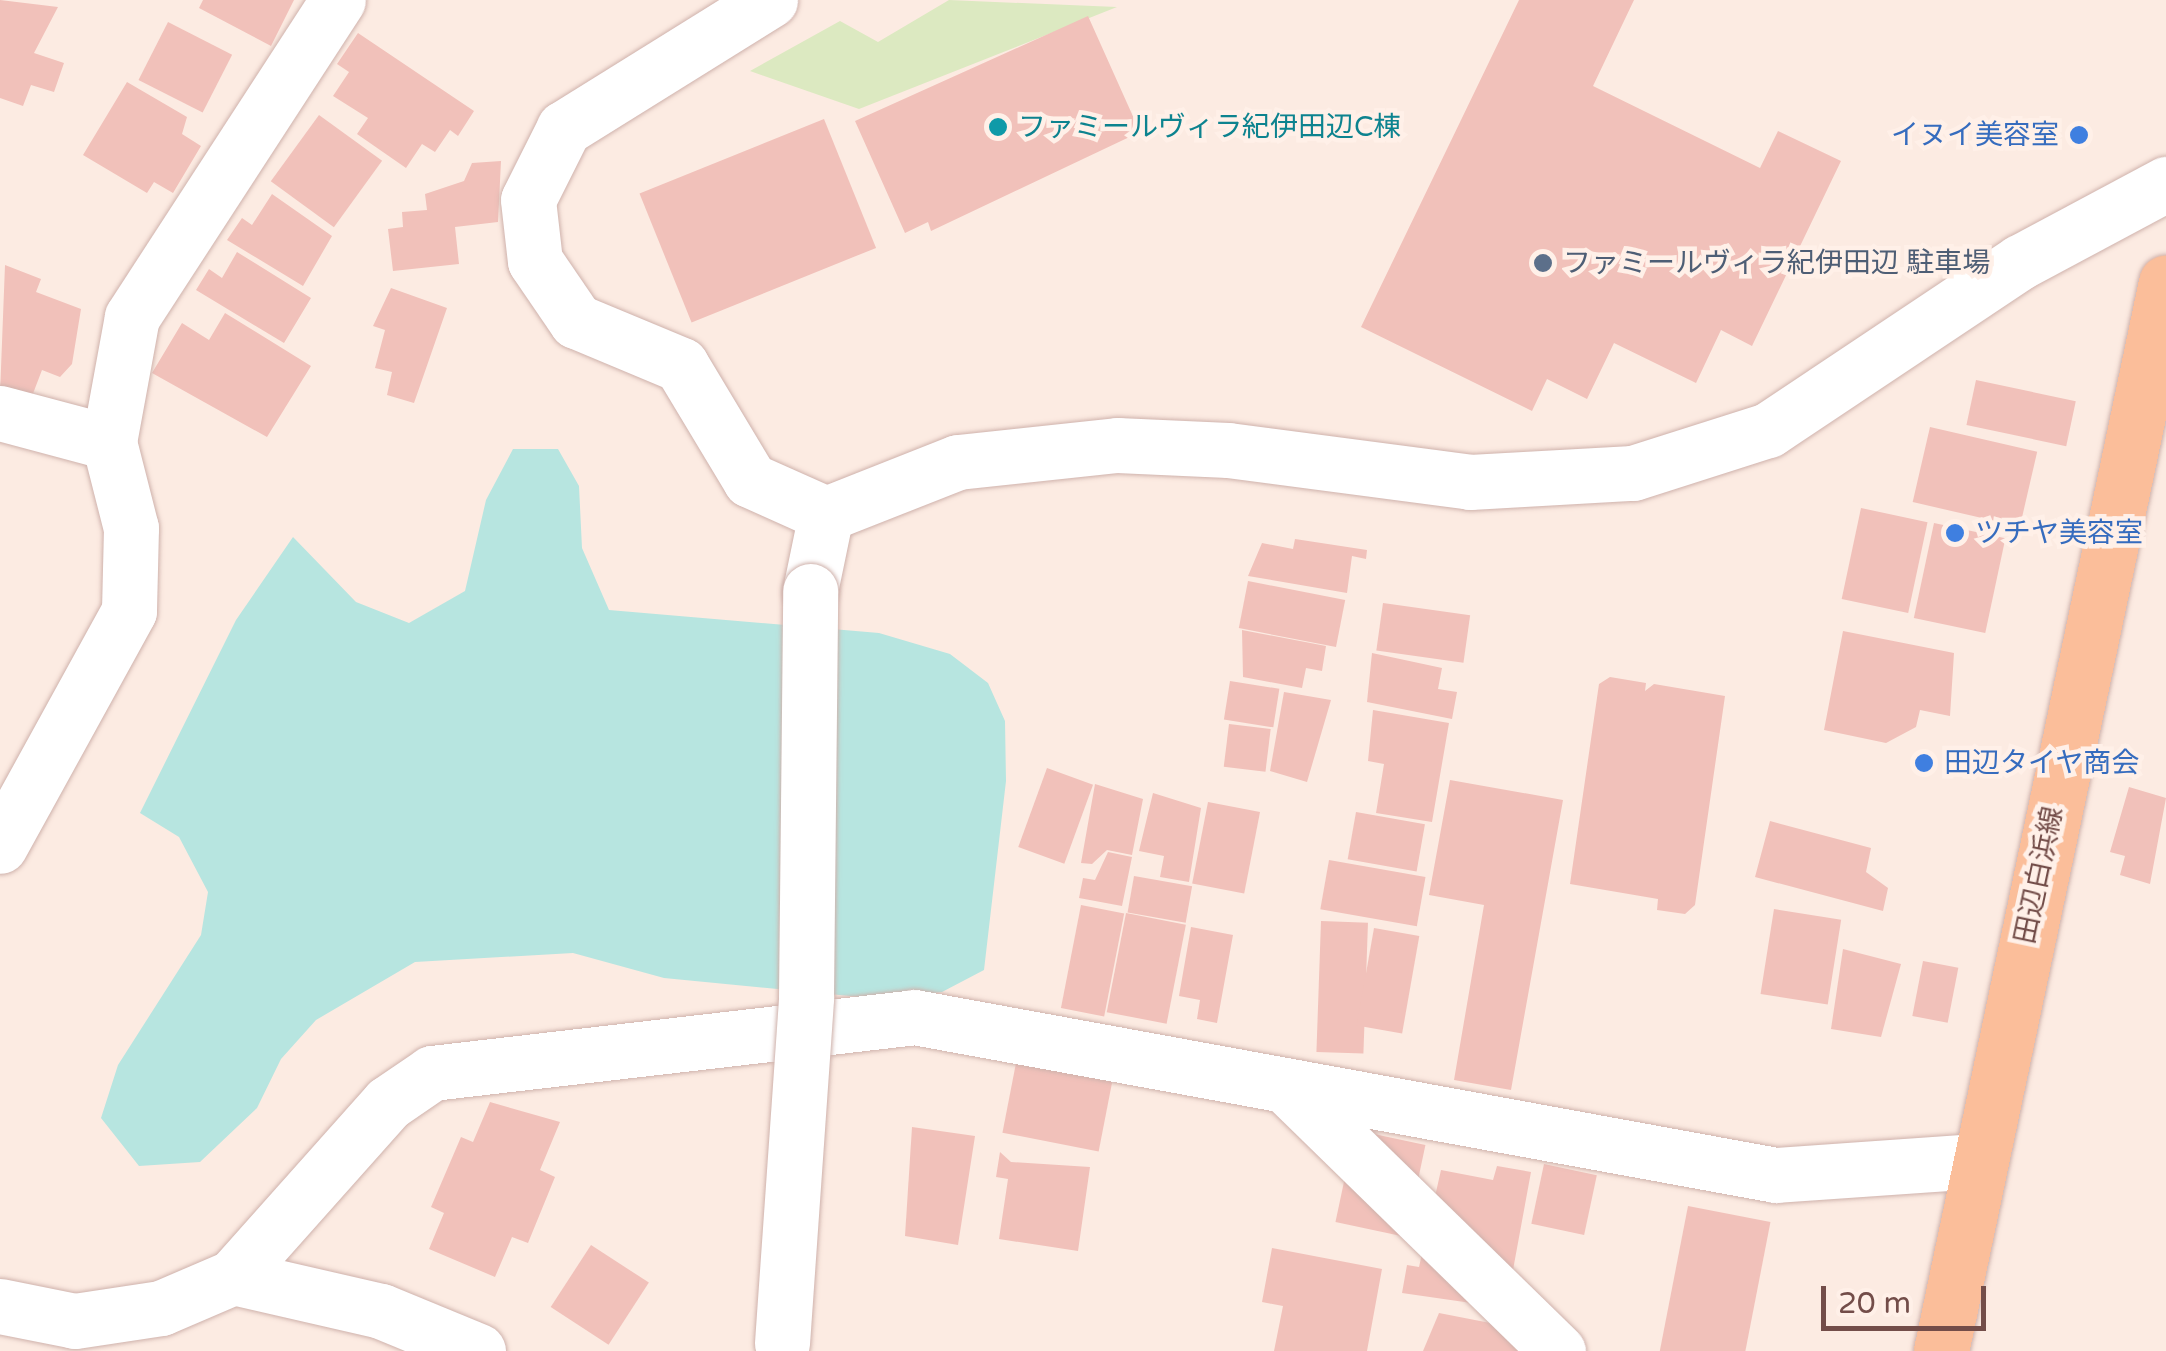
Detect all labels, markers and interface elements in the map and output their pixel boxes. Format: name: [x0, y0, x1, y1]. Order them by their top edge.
place label: ファミールヴィラ紀伊田辺C棟: [1018, 110, 1401, 144]
marker: ファミールヴィラ紀伊田辺C棟: [987, 116, 1009, 138]
place label: イヌイ美容室: [1891, 118, 2059, 152]
marker: イヌイ美容室: [2068, 124, 2090, 146]
place label: ファミールヴィラ紀伊田辺 駐車場: [1563, 246, 1990, 280]
marker: ファミールヴィラ紀伊田辺 駐車場: [1532, 252, 1554, 274]
place label: ツチヤ美容室: [1975, 516, 2143, 550]
marker: ツチヤ美容室: [1944, 522, 1966, 544]
place label: 田辺タイヤ商会: [1944, 746, 2140, 780]
marker: 田辺タイヤ商会: [1913, 752, 1935, 774]
street label: 田辺白浜線: [2008, 803, 2070, 947]
scale bar: [1826, 1266, 1991, 1328]
text: 20 m: [1838, 1285, 1911, 1322]

